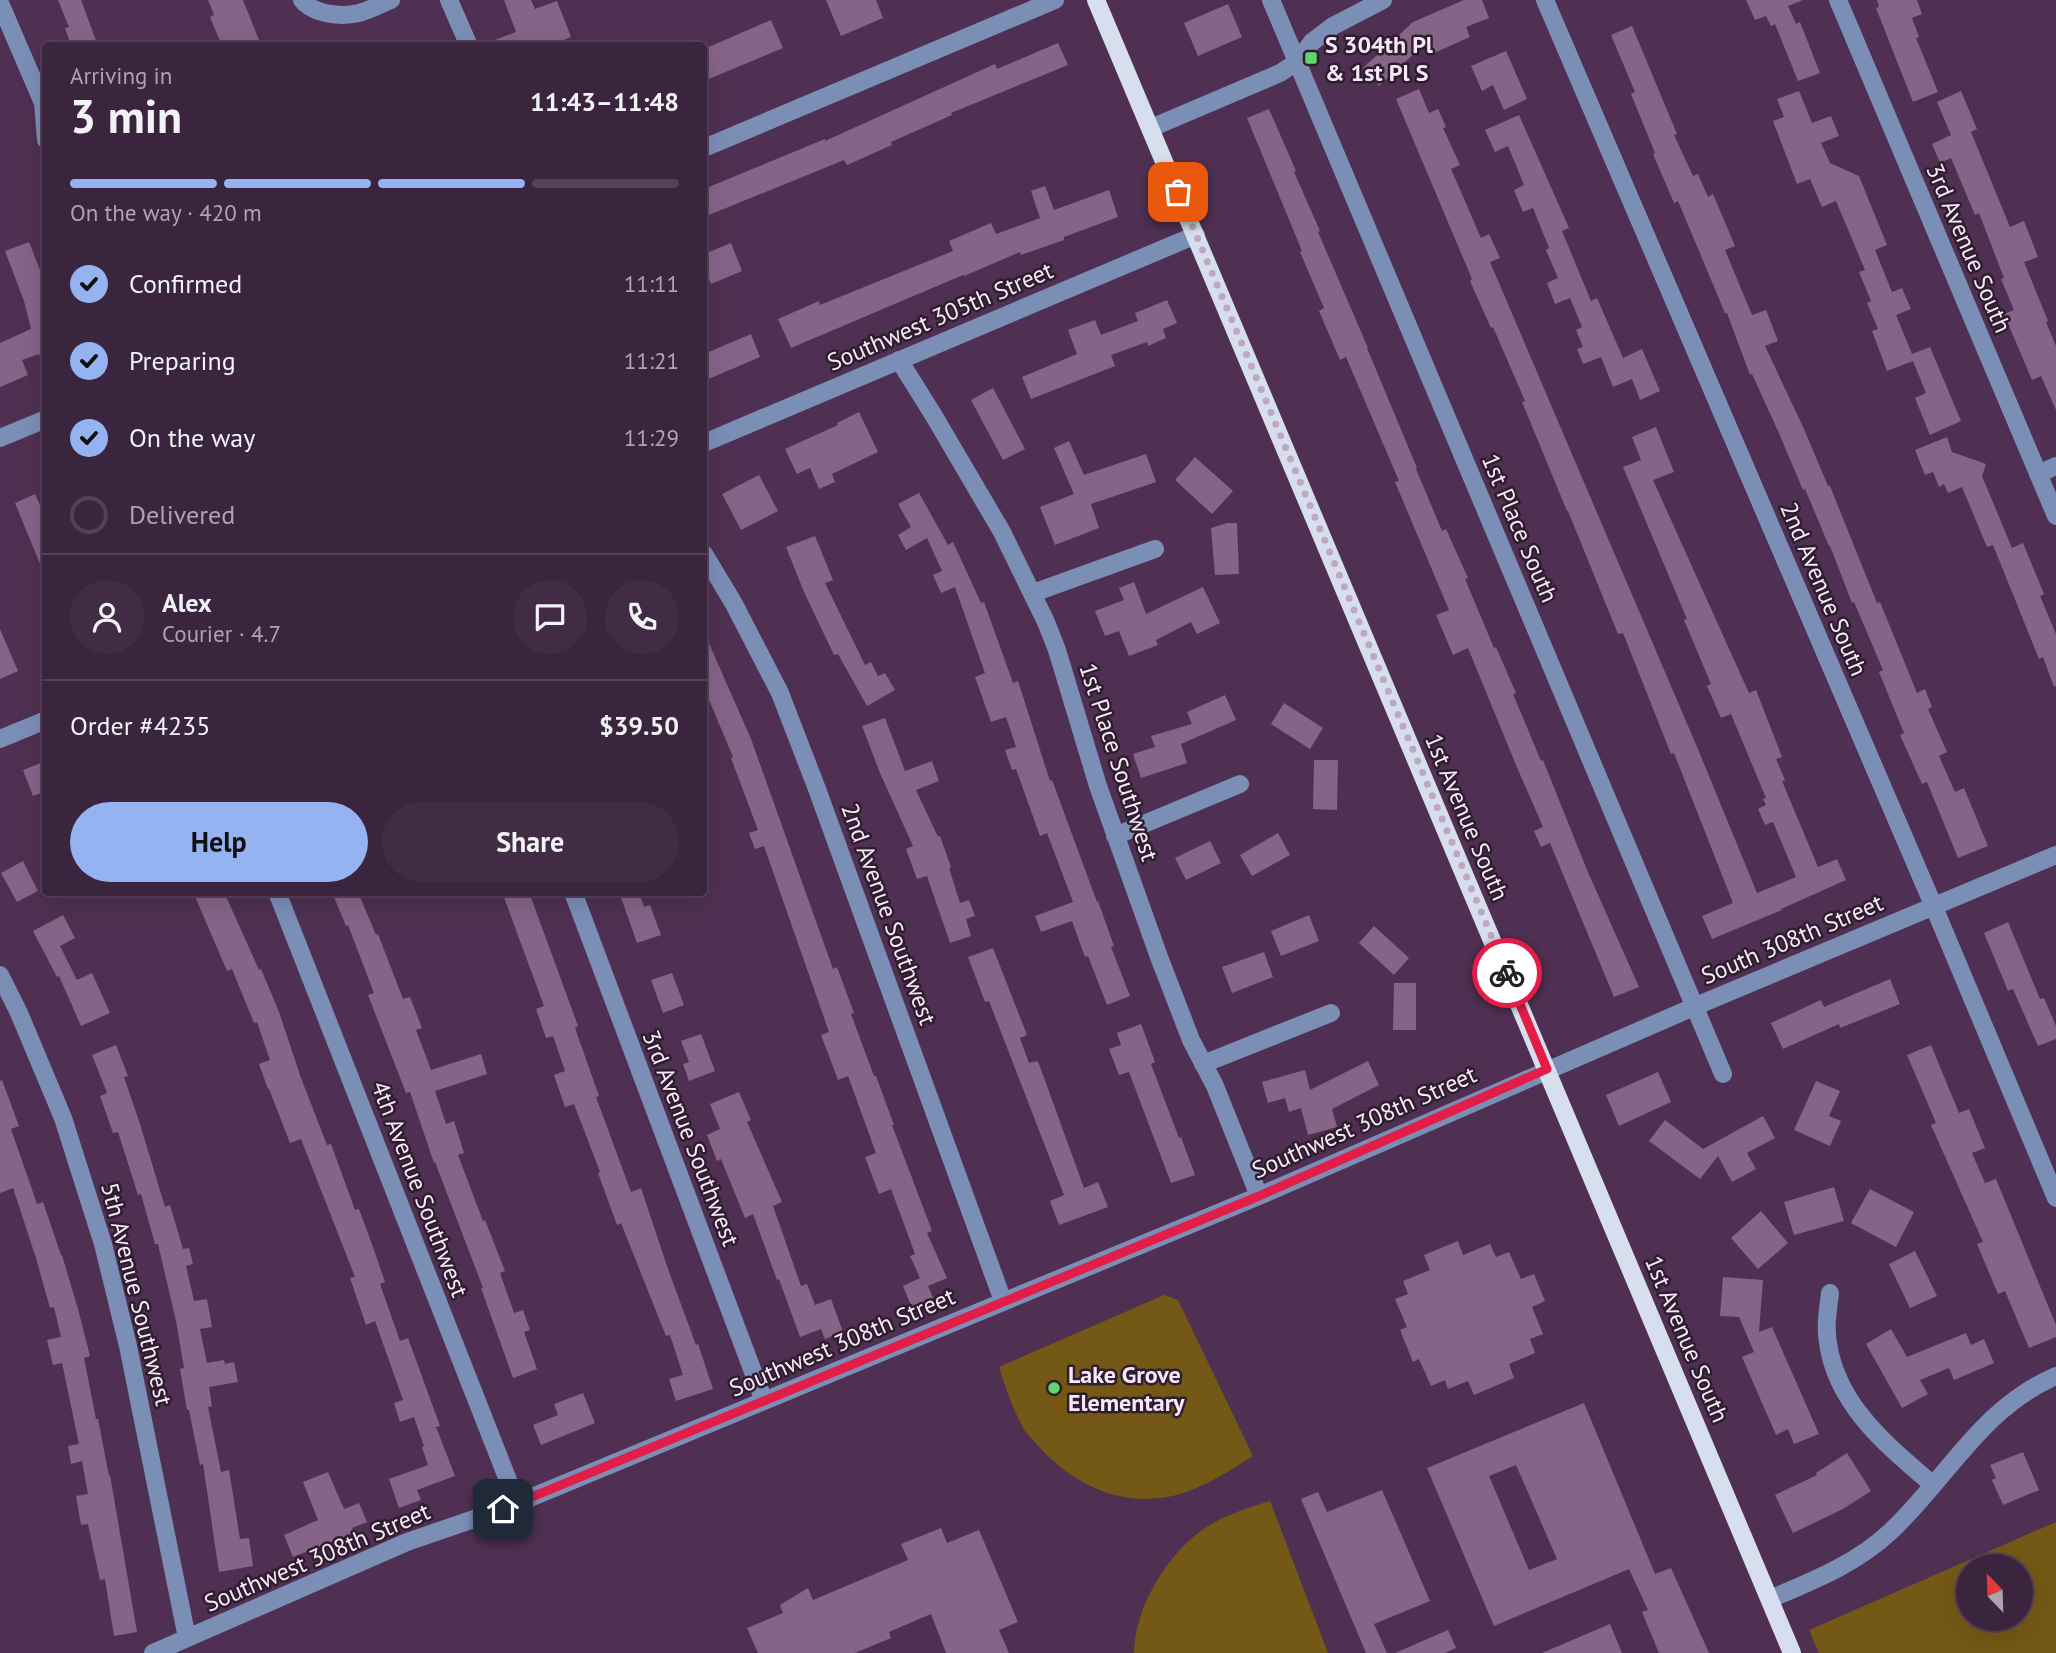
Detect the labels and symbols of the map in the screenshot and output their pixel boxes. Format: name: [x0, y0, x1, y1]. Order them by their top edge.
place label: S 304th Pl & 1st Pl S: [1325, 29, 1434, 88]
marker: S 304th Pl & 1st Pl S: [1303, 50, 1319, 66]
street label: 3rd Avenue South: [1919, 159, 2019, 337]
pin: [1148, 162, 1208, 222]
street label: Southwest 305th Street: [822, 254, 1058, 378]
street label: 1st Place South: [1475, 449, 1565, 607]
street label: 2nd Avenue South: [1773, 497, 1875, 681]
street label: 1st Place Southwest: [1072, 659, 1166, 865]
street label: 1st Avenue South: [1418, 729, 1516, 905]
street label: 2nd Avenue Southwest: [834, 799, 944, 1029]
street label: South 308th Street: [1696, 887, 1888, 991]
courier: [1472, 938, 1542, 1008]
street label: 3rd Avenue Southwest: [636, 1026, 746, 1250]
street label: Southwest 308th Street: [1247, 1059, 1481, 1185]
street label: 4th Avenue Southwest: [365, 1077, 475, 1301]
street label: 5th Avenue Southwest: [94, 1179, 180, 1409]
street label: 1st Avenue South: [1638, 1251, 1736, 1427]
street label: Southwest 308th Street: [724, 1280, 960, 1404]
place label: Lake Grove Elementary: [1068, 1359, 1185, 1418]
marker: Lake Grove Elementary: [1046, 1380, 1062, 1396]
pin: [473, 1479, 533, 1539]
street label: Southwest 308th Street: [199, 1495, 435, 1619]
north arrow: [1956, 1554, 2034, 1631]

